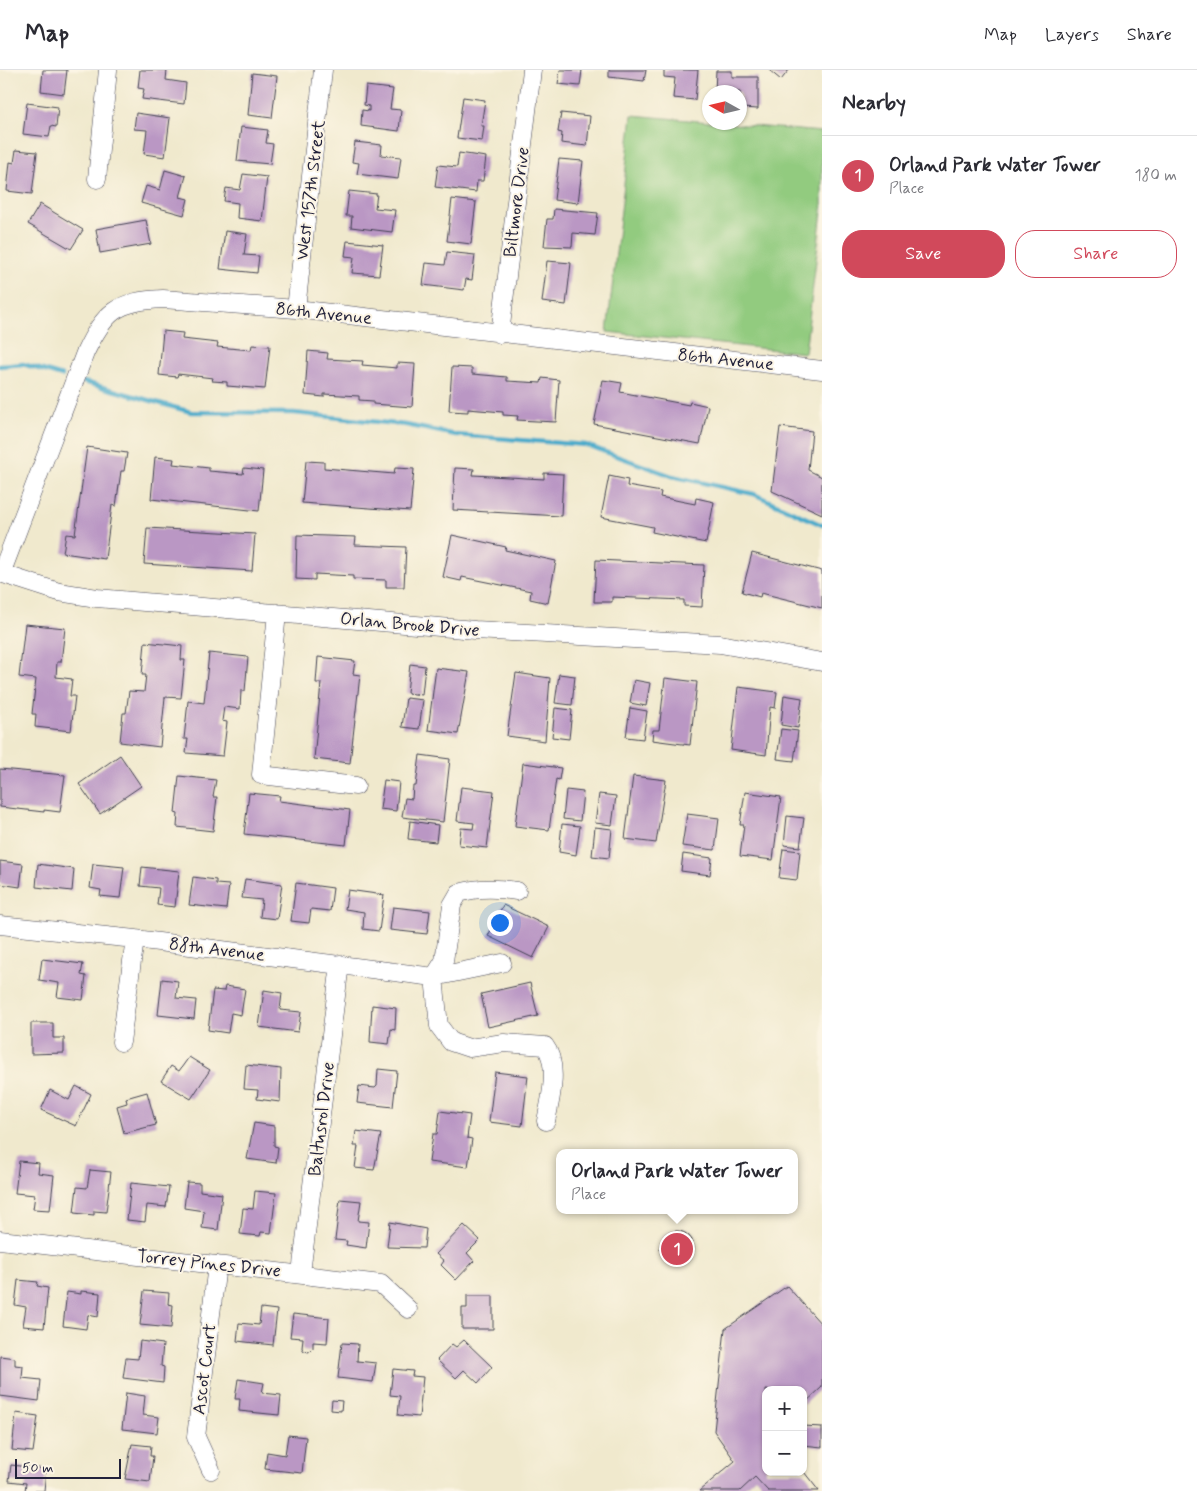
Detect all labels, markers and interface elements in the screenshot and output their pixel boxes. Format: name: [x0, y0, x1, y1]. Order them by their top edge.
text: Map: [25, 19, 69, 50]
text: Map: [984, 23, 1017, 47]
text: Layers: [1045, 23, 1099, 47]
text: Share: [1127, 23, 1172, 47]
north arrow: [702, 85, 747, 130]
text: Nearby: [842, 89, 906, 117]
street label: West 157th Street: [290, 118, 332, 262]
street label: Biltmore Drive: [498, 146, 536, 259]
text: Orland Park Water Tower: [889, 153, 1101, 178]
text: 1: [854, 165, 862, 186]
text: 180 m: [1134, 165, 1177, 186]
text: Place: [889, 178, 924, 199]
button: Save: [842, 230, 1005, 278]
button: Share: [1015, 230, 1177, 278]
street label: 86th Avenue: [275, 297, 373, 331]
street label: 86th Avenue: [677, 343, 775, 377]
street label: Orlan Brook Drive: [339, 607, 481, 643]
your location: [487, 910, 513, 936]
street label: 88th Avenue: [168, 932, 266, 968]
street label: Baltusrol Drive: [303, 1061, 341, 1178]
popup: [556, 1149, 798, 1214]
text: Orland Park Water Tower: [571, 1159, 783, 1184]
text: Place: [571, 1184, 606, 1205]
pin: 1: [661, 1230, 693, 1268]
street label: Torrey Pines Drive: [136, 1245, 282, 1283]
street label: Ascot Court: [187, 1322, 222, 1416]
map controls: [762, 1386, 807, 1476]
button: +: [762, 1386, 807, 1431]
button: −: [762, 1431, 807, 1476]
scale bar: [15, 1456, 121, 1479]
text: 50 m: [22, 1459, 53, 1477]

